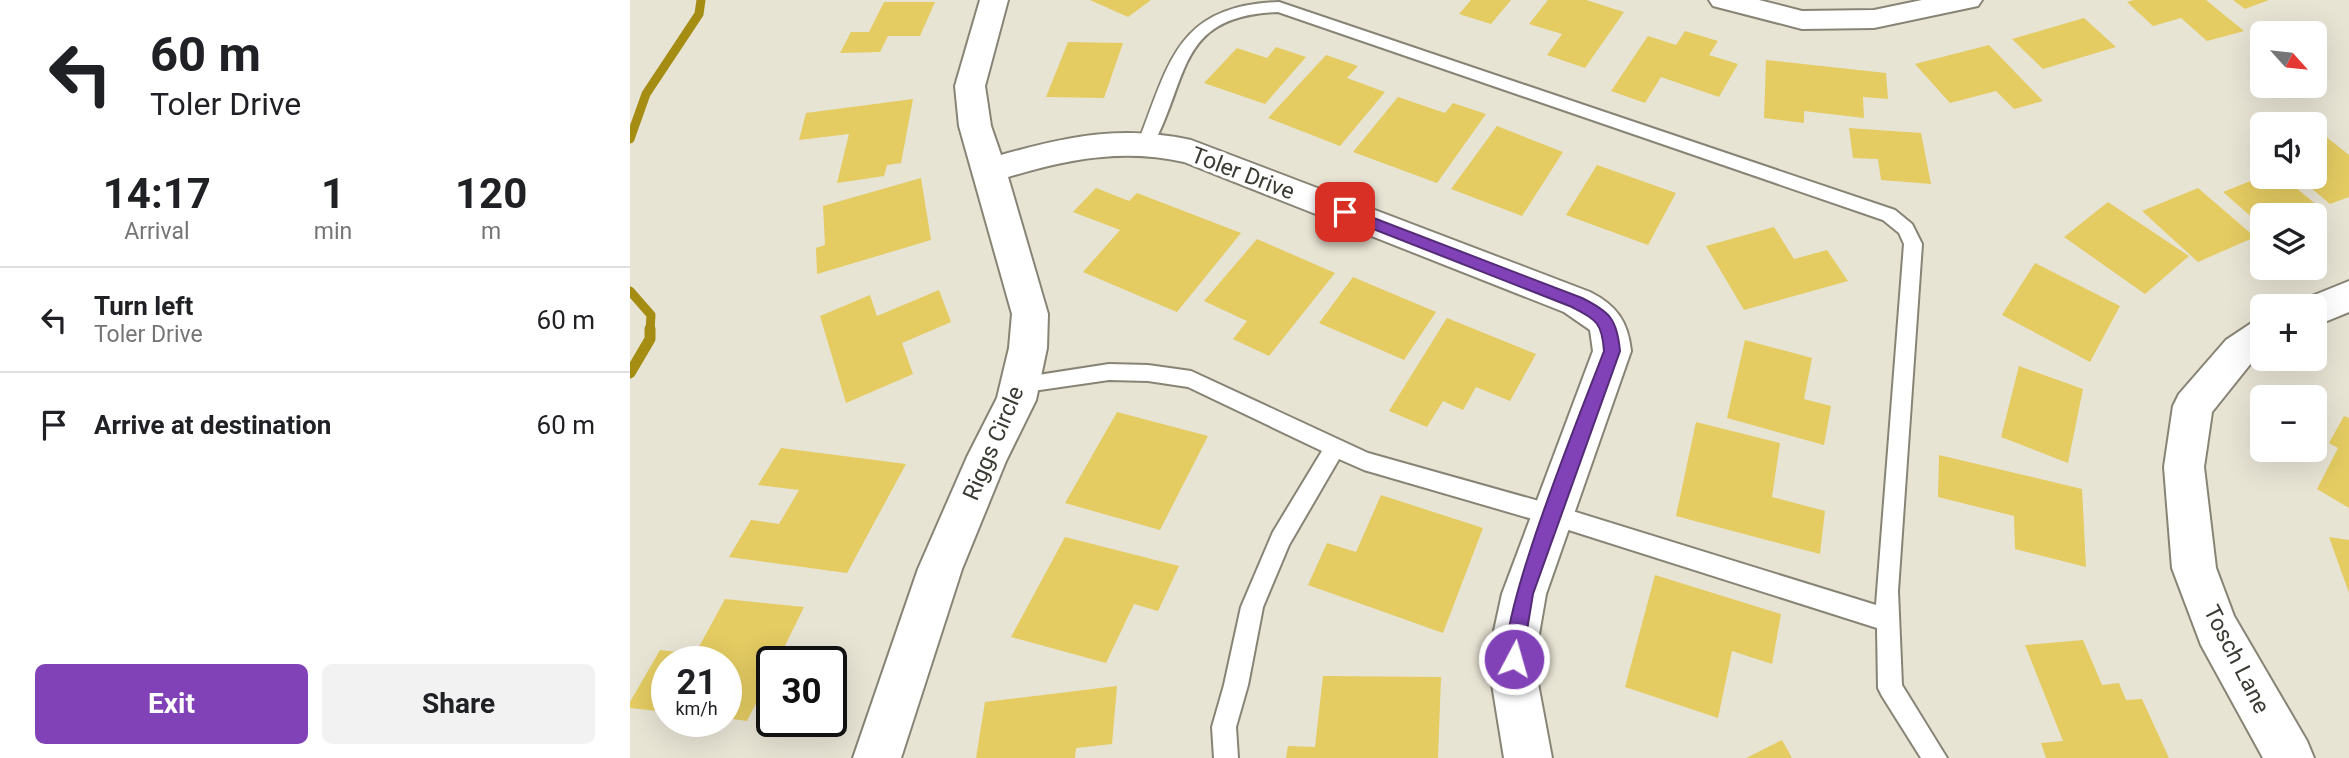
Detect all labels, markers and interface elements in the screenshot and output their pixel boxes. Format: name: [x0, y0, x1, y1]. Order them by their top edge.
north arrow: [2250, 21, 2328, 98]
map controls: [2250, 21, 2327, 462]
text: 60 m: [150, 26, 261, 83]
icon: left: [35, 28, 126, 119]
text: Toler Drive: [150, 85, 301, 123]
button: sound: [2250, 112, 2327, 189]
street label: Toler Drive: [1187, 141, 1298, 206]
text: 14:17: [103, 169, 211, 218]
text: 1: [321, 169, 345, 218]
text: 120: [455, 169, 527, 218]
pin: [1315, 182, 1375, 242]
icon: arrive: [1326, 193, 1364, 231]
button: layers: [2250, 203, 2327, 280]
text: Arrival: [124, 218, 190, 245]
text: min: [314, 218, 352, 245]
text: m: [481, 218, 501, 245]
text: Turn left: [94, 291, 193, 321]
button: +: [2250, 294, 2327, 371]
icon: left: [35, 301, 73, 339]
text: 60 m: [537, 305, 595, 335]
text: Toler Drive: [94, 321, 203, 348]
street label: Riggs Circle: [957, 382, 1030, 504]
button: −: [2250, 385, 2327, 462]
icon: arrive: [35, 406, 73, 444]
text: Arrive at destination: [94, 410, 331, 440]
text: 60 m: [537, 410, 595, 440]
street label: Tosch Lane: [2198, 601, 2275, 718]
position arrow: [1477, 622, 1551, 696]
speed limit sign: 30: [756, 646, 847, 737]
text: 21: [676, 662, 717, 703]
button: Exit: [35, 664, 308, 744]
button: Share: [322, 664, 595, 744]
text: km/h: [675, 698, 718, 719]

